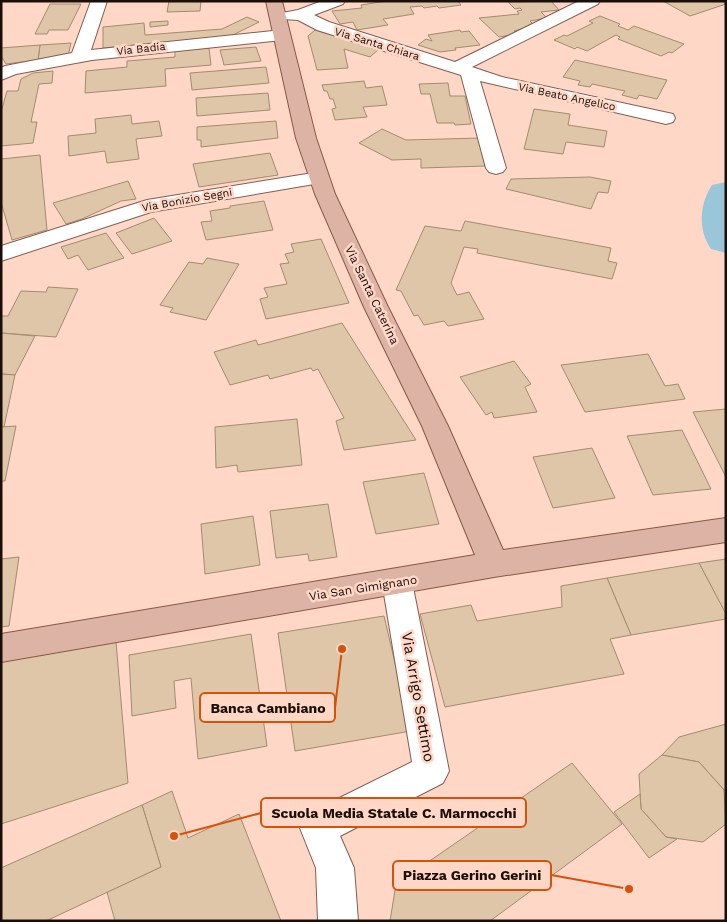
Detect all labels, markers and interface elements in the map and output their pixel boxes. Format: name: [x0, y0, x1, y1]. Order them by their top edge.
street label: Via Santa Chiara: [333, 25, 421, 63]
street label: Via Badia: [116, 40, 166, 58]
street label: Via Beato Angelico: [517, 80, 617, 114]
street label: Via Bonizio Segni: [141, 186, 233, 214]
street label: Via Santa Caterina: [342, 243, 402, 347]
street label: Via San Gimignano: [308, 573, 418, 603]
street label: Via Arrigo Settimo: [398, 631, 438, 763]
callout: Banca Cambiano: [200, 693, 335, 722]
text: Banca Cambiano: [210, 700, 326, 716]
callout: Scuola Media Statale C. Marmocchi: [261, 798, 526, 827]
text: Scuola Media Statale C. Marmocchi: [271, 805, 517, 821]
callout: Piazza Gerino Gerini: [393, 861, 551, 890]
text: Piazza Gerino Gerini: [403, 867, 541, 883]

